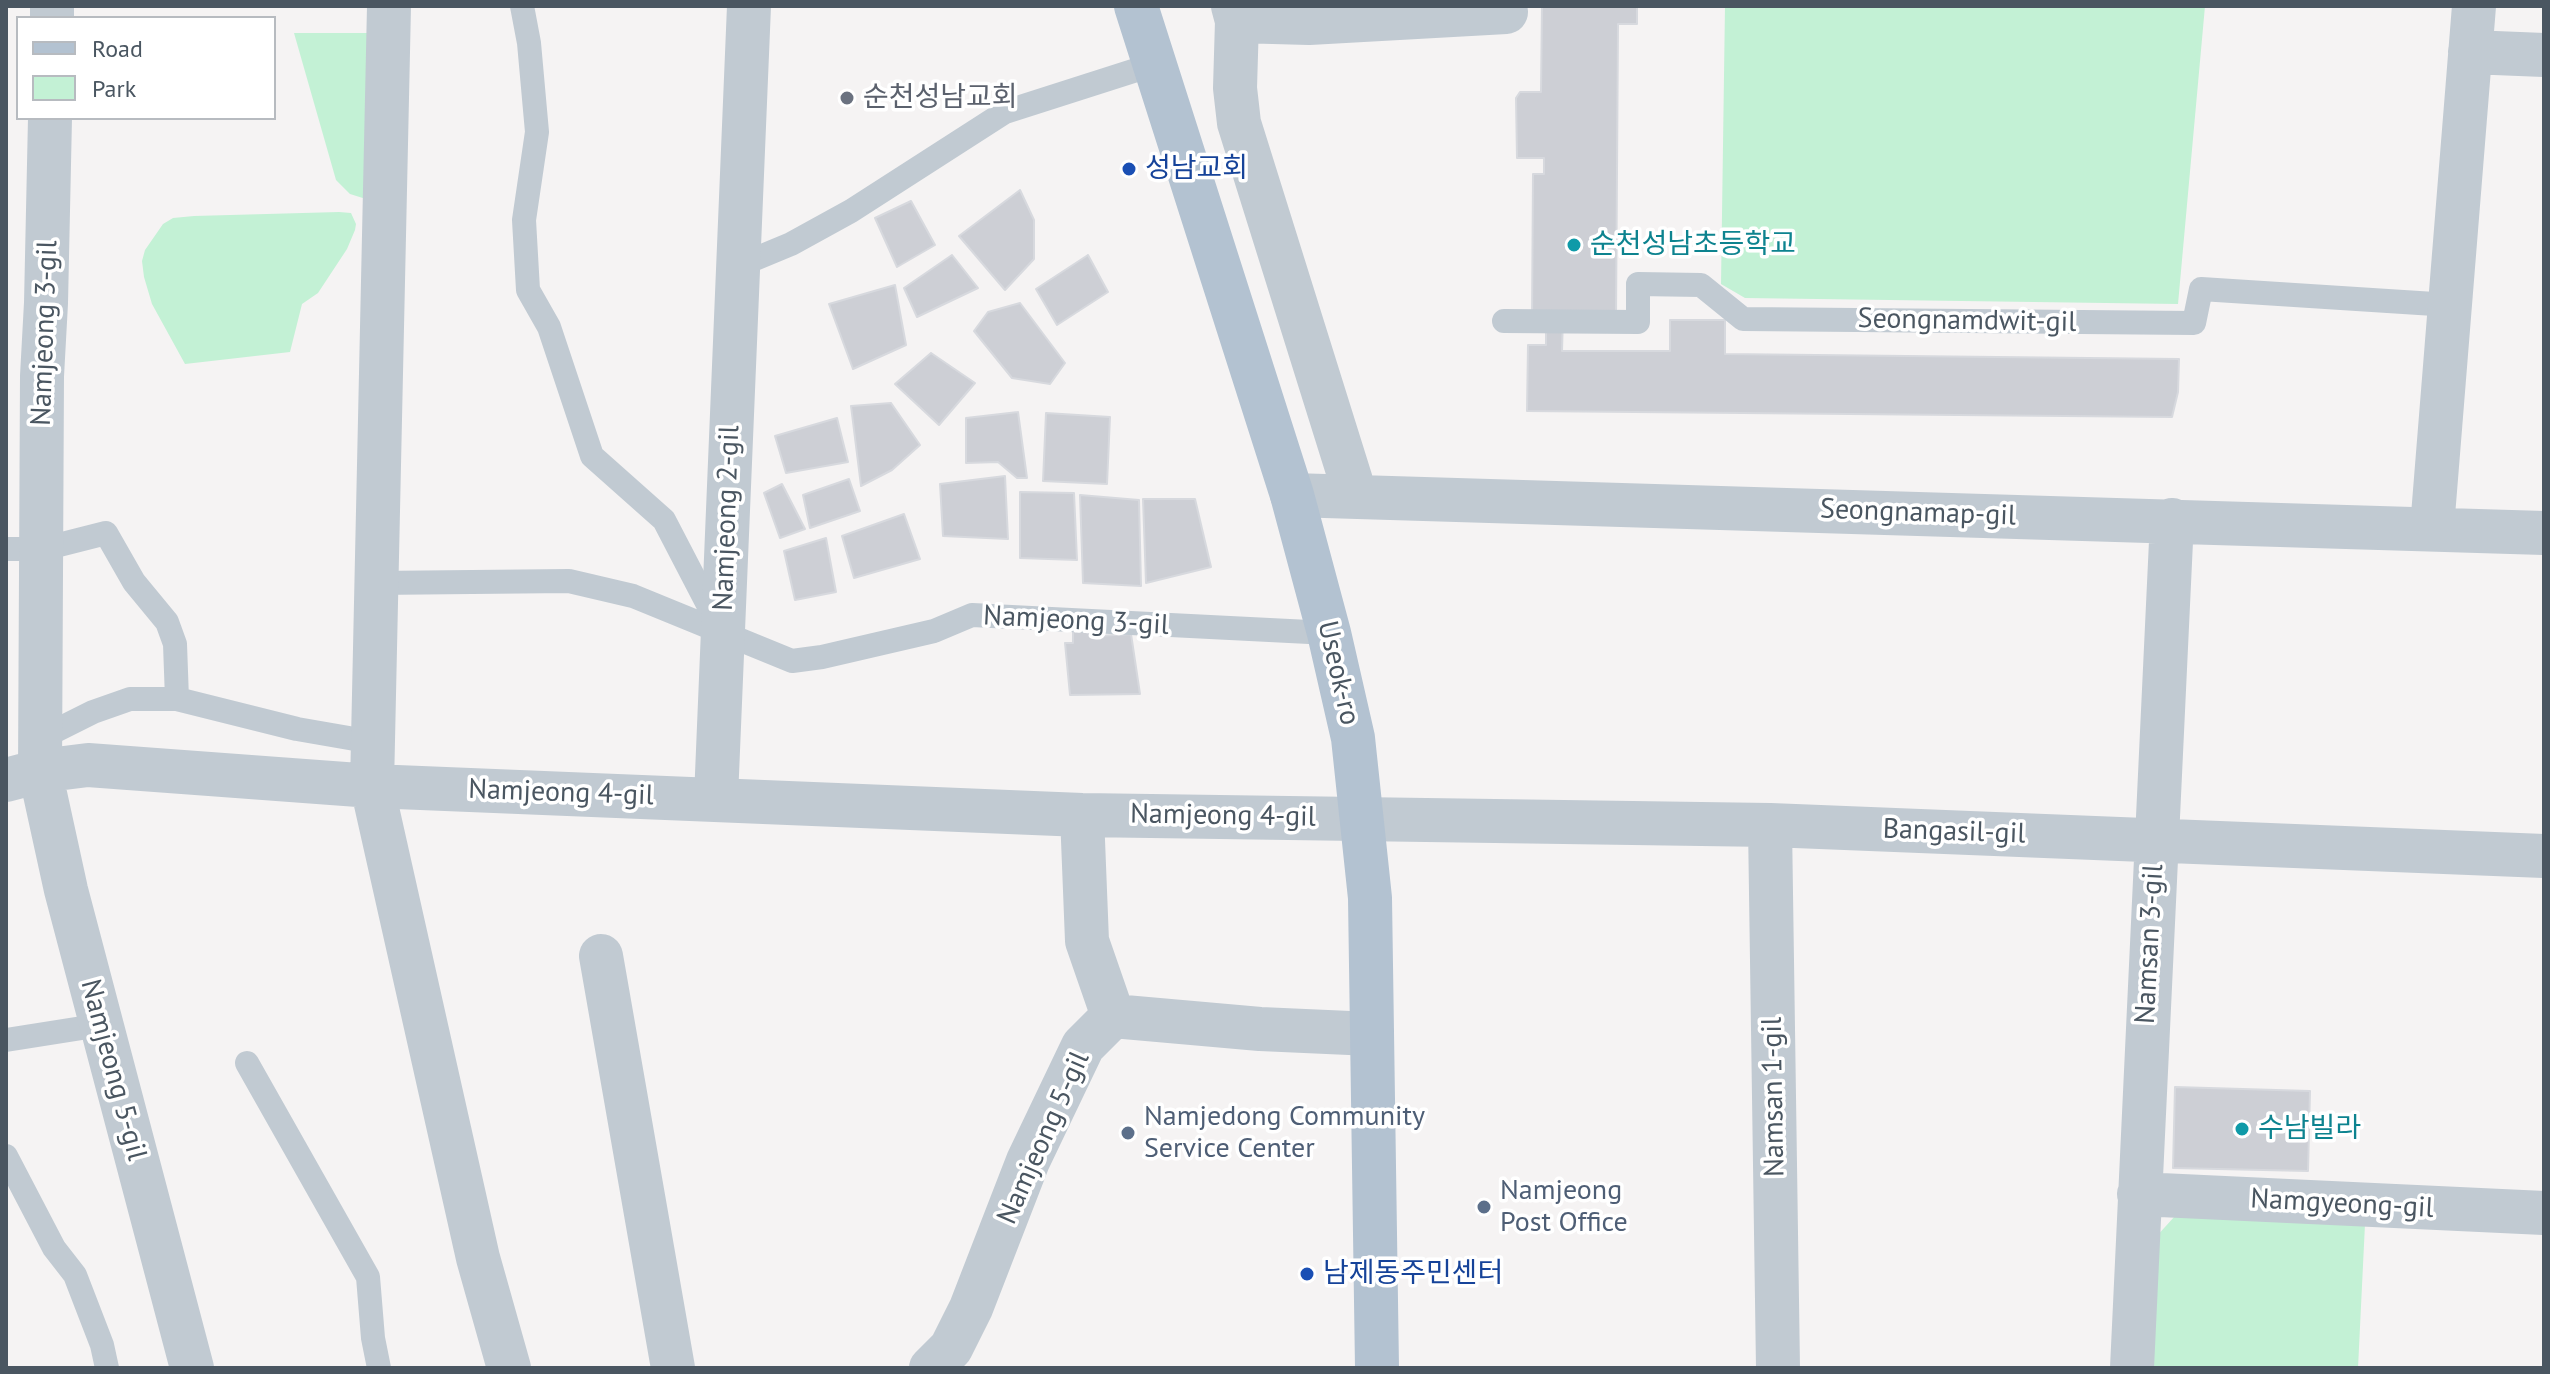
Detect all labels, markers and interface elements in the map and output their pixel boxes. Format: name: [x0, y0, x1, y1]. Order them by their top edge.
legend: [16, 16, 276, 120]
text: Road: [92, 33, 143, 64]
text: Park: [92, 73, 136, 104]
place label: 순천성남교회: [863, 81, 1018, 115]
marker: 순천성남교회: [838, 89, 856, 107]
place label: 성남교회: [1145, 152, 1248, 186]
marker: 성남교회: [1120, 160, 1138, 178]
place label: 순천성남초등학교: [1590, 228, 1796, 262]
marker: 순천성남초등학교: [1565, 236, 1583, 254]
street label: Namjeong 3-gil: [25, 240, 65, 426]
street label: Seongnamdwit-gil: [1857, 302, 2077, 340]
street label: Namjeong 2-gil: [707, 425, 747, 611]
street label: Seongnamap-gil: [1820, 493, 2016, 533]
street label: Namjeong 3-gil: [982, 599, 1170, 643]
street label: Useok-ro: [1310, 618, 1366, 728]
street label: Namjeong 4-gil: [468, 773, 654, 813]
street label: Namjeong 4-gil: [1130, 798, 1316, 834]
street label: Bangasil-gil: [1882, 813, 2026, 851]
street label: Namsan 3-gil: [2129, 863, 2171, 1025]
street label: Namjeong 5-gil: [73, 976, 153, 1164]
street label: Namsan 1-gil: [1756, 1017, 1792, 1177]
street label: Namjeong 5-gil: [991, 1046, 1097, 1230]
place label: Namjedong Community Service Center: [1144, 1100, 1425, 1166]
place label: 수남빌라: [2258, 1112, 2361, 1146]
marker: 수남빌라: [2233, 1120, 2251, 1138]
marker: Namjedong Community Service Center: [1119, 1124, 1137, 1142]
place label: Namjeong Post Office: [1500, 1174, 1628, 1240]
street label: Namgyeong-gil: [2250, 1182, 2434, 1226]
marker: Namjeong Post Office: [1475, 1198, 1493, 1216]
place label: 남제동주민센터: [1323, 1257, 1503, 1291]
marker: 남제동주민센터: [1298, 1265, 1316, 1283]

